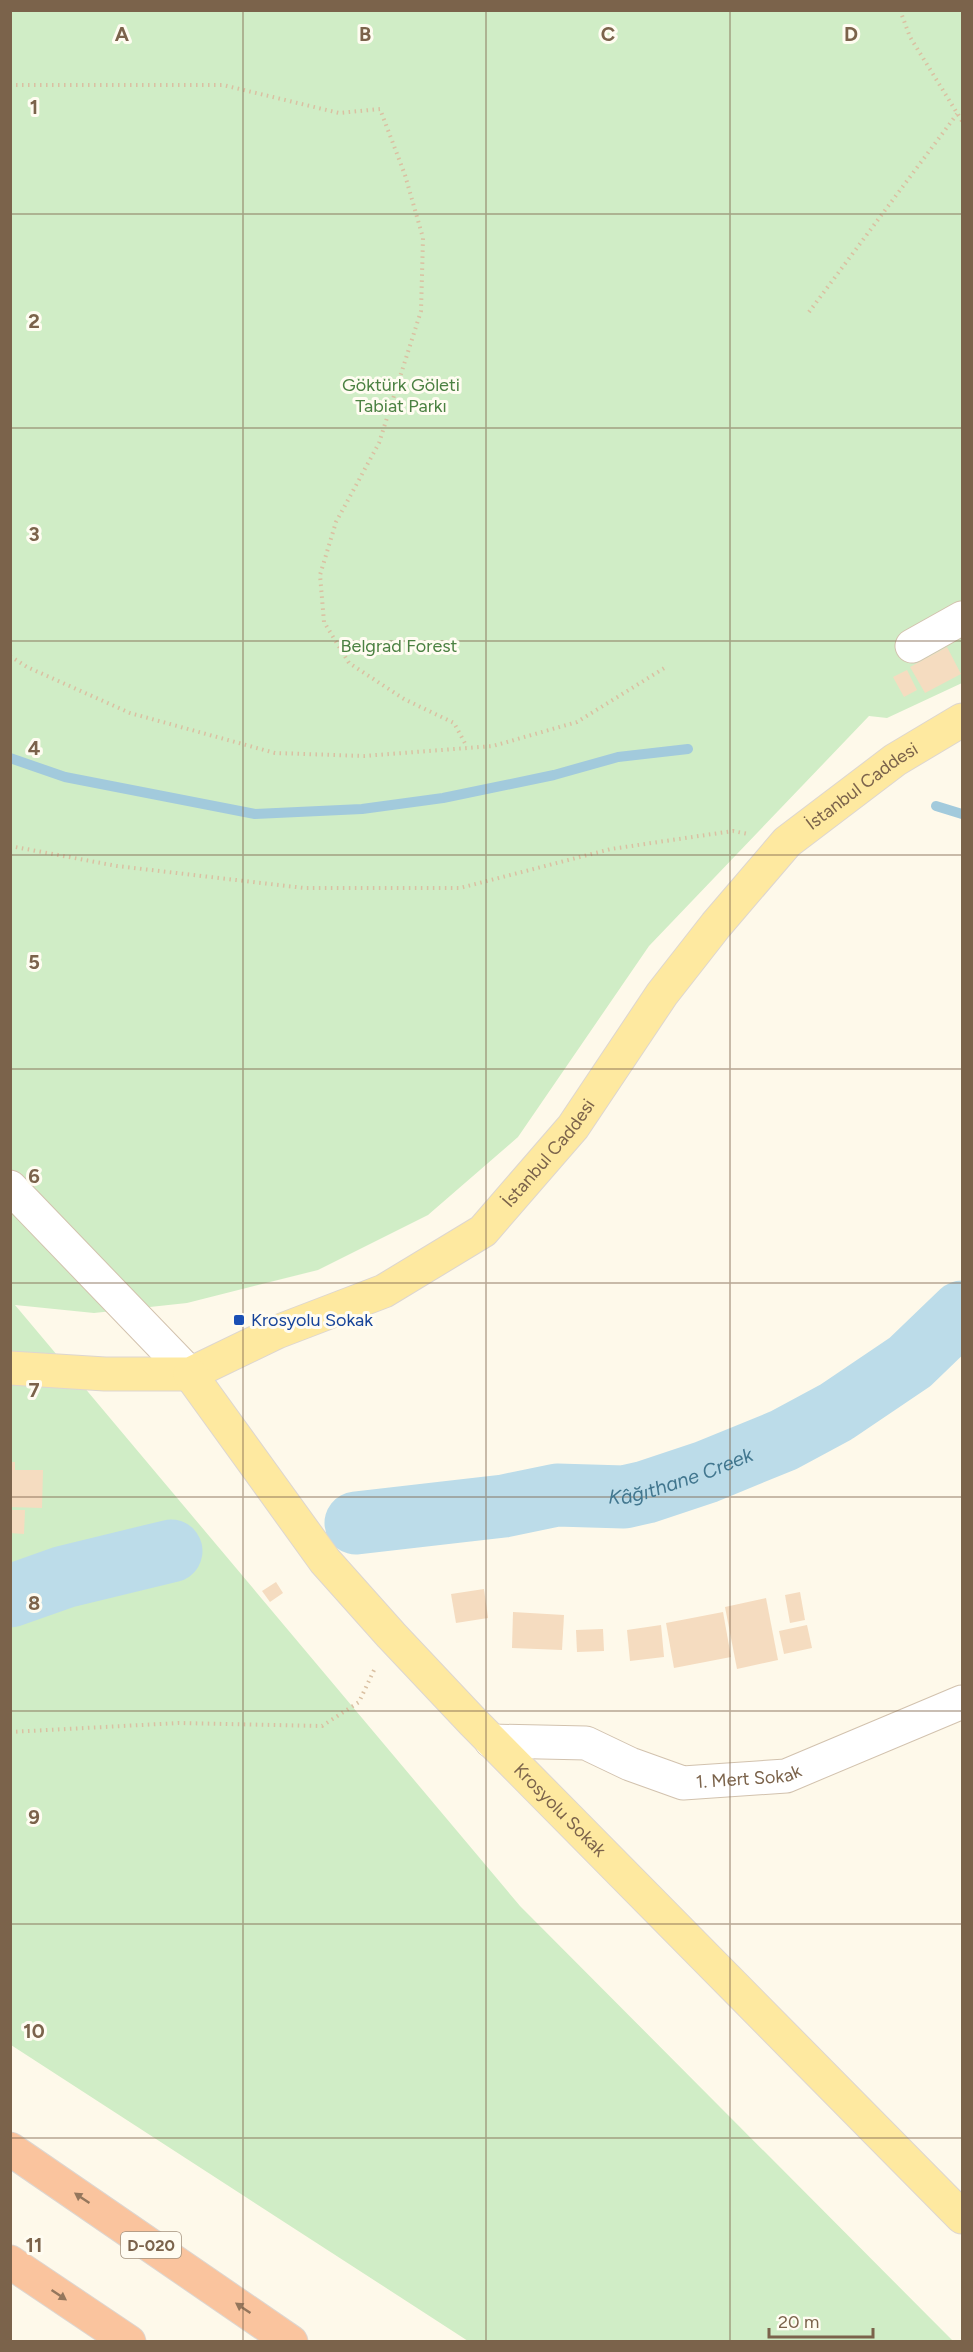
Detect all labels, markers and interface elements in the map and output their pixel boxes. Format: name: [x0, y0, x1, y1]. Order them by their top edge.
text: A: [115, 22, 130, 46]
text: B: [359, 22, 371, 46]
text: C: [601, 22, 615, 46]
text: D: [844, 22, 858, 46]
text: 1: [30, 95, 38, 119]
text: 2: [28, 309, 40, 333]
park label: Göktürk Göleti Tabiat Parkı: [342, 374, 460, 417]
text: 3: [28, 522, 40, 546]
park label: Belgrad Forest: [341, 635, 458, 657]
text: 4: [28, 736, 41, 760]
street label: İstanbul Caddesi: [801, 738, 922, 835]
text: 5: [28, 950, 40, 974]
street label: İstanbul Caddesi: [497, 1095, 600, 1212]
text: 6: [28, 1164, 40, 1188]
place label: Krosyolu Sokak: [251, 1309, 373, 1331]
marker: Krosyolu Sokak: [232, 1313, 246, 1327]
text: 7: [28, 1378, 40, 1402]
water label: Kâğıthane Creek: [608, 1442, 758, 1509]
text: 8: [28, 1591, 40, 1615]
street label: Krosyolu Sokak: [509, 1759, 611, 1861]
street label: 1. Mert Sokak: [695, 1760, 805, 1793]
text: 9: [28, 1805, 40, 1829]
text: 10: [23, 2019, 45, 2043]
one-way arrow: [74, 2193, 90, 2204]
road number: D-020: [121, 2232, 181, 2258]
text: 11: [26, 2233, 42, 2257]
one-way arrow: [51, 2289, 67, 2300]
scale bar: [769, 2301, 872, 2339]
one-way arrow: [235, 2302, 251, 2314]
text: 20 m: [778, 2311, 819, 2333]

